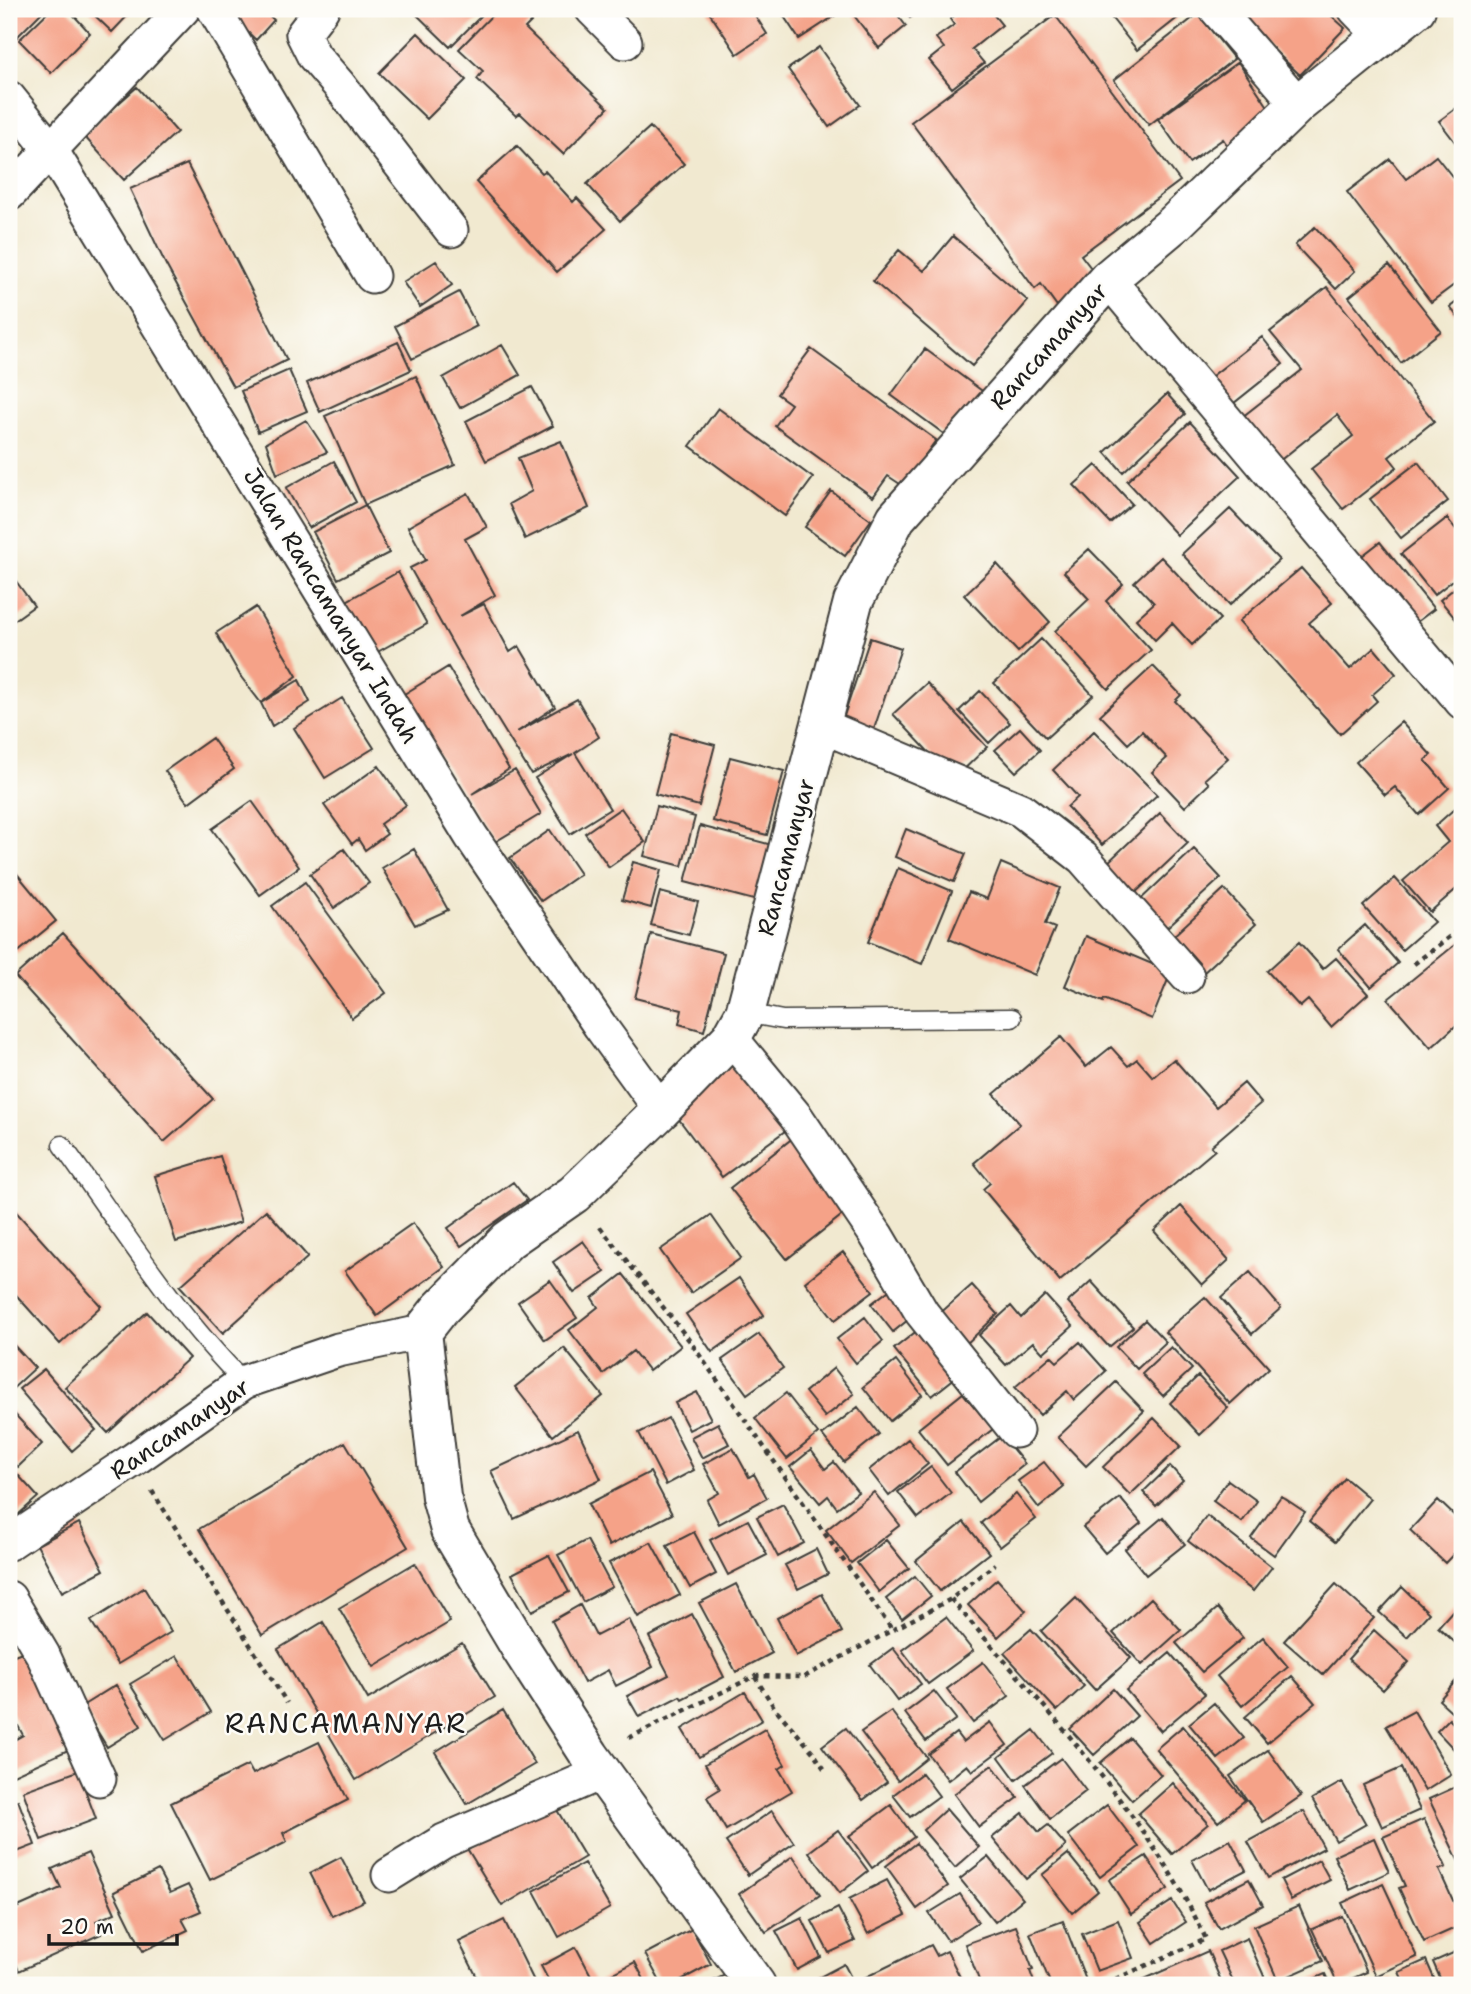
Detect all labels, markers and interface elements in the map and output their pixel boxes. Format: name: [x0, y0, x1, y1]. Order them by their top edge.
street label: Rancamanyar: [983, 275, 1115, 417]
street label: Jalan Rancamanyar Indah: [236, 462, 426, 750]
street label: Rancamanyar: [750, 775, 822, 939]
street label: Rancamanyar: [104, 1371, 256, 1487]
district label: RANCAMANYAR: [225, 1704, 467, 1742]
scale bar: [49, 1903, 177, 1947]
text: 20 m: [60, 1913, 114, 1941]

